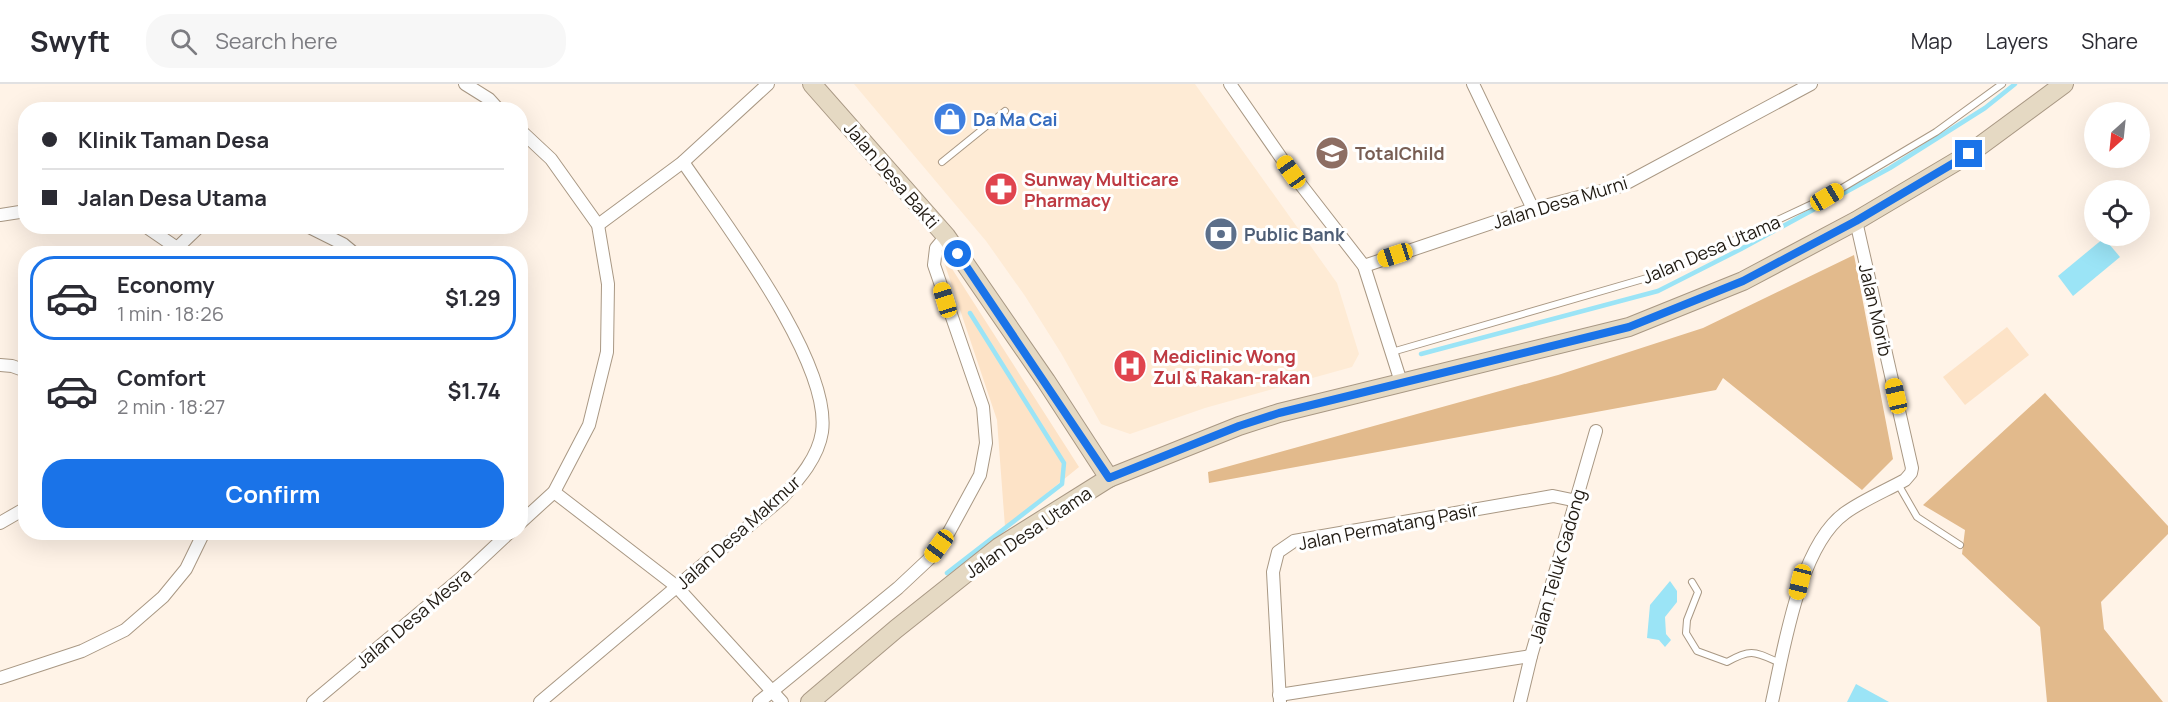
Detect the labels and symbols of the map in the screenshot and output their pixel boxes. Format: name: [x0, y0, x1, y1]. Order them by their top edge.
shop icon: Da Ma Cai: [932, 101, 968, 137]
north arrow: [2084, 102, 2150, 168]
place label: Da Ma Cai: [973, 107, 1058, 131]
street label: Jalan Desa Bakti: [839, 117, 945, 233]
school or university icon: TotalChild: [1314, 135, 1350, 171]
route end: [1955, 140, 1982, 167]
place label: TotalChild: [1355, 141, 1445, 165]
car: [1273, 152, 1309, 192]
place label: Sunway Multicare Pharmacy: [1024, 167, 1179, 212]
street label: Jalan Desa Murni: [1490, 170, 1630, 234]
pharmacy icon: Sunway Multicare Pharmacy: [983, 171, 1019, 207]
car: [1807, 180, 1847, 214]
street label: Jalan Desa Utama: [1638, 209, 1784, 289]
bank icon: Public Bank: [1203, 216, 1239, 252]
place label: Public Bank: [1244, 222, 1346, 246]
route start: [944, 240, 971, 267]
car: [1375, 241, 1415, 269]
street label: Jalan Morib: [1854, 262, 1898, 358]
car: [931, 280, 959, 320]
place label: Mediclinic Wong Zul & Rakan-rakan: [1153, 344, 1310, 389]
hospital icon: Mediclinic Wong Zul & Rakan-rakan: [1112, 348, 1148, 384]
car: [1883, 376, 1909, 416]
street label: Jalan Desa Makmur: [671, 470, 805, 594]
street label: Jalan Desa Utama: [960, 481, 1096, 583]
street label: Jalan Teluk Gadong: [1523, 486, 1591, 646]
street label: Jalan Permatang Pasir: [1296, 497, 1480, 555]
car: [921, 526, 957, 566]
car: [1787, 562, 1813, 602]
street label: Jalan Desa Mesra: [350, 563, 476, 673]

